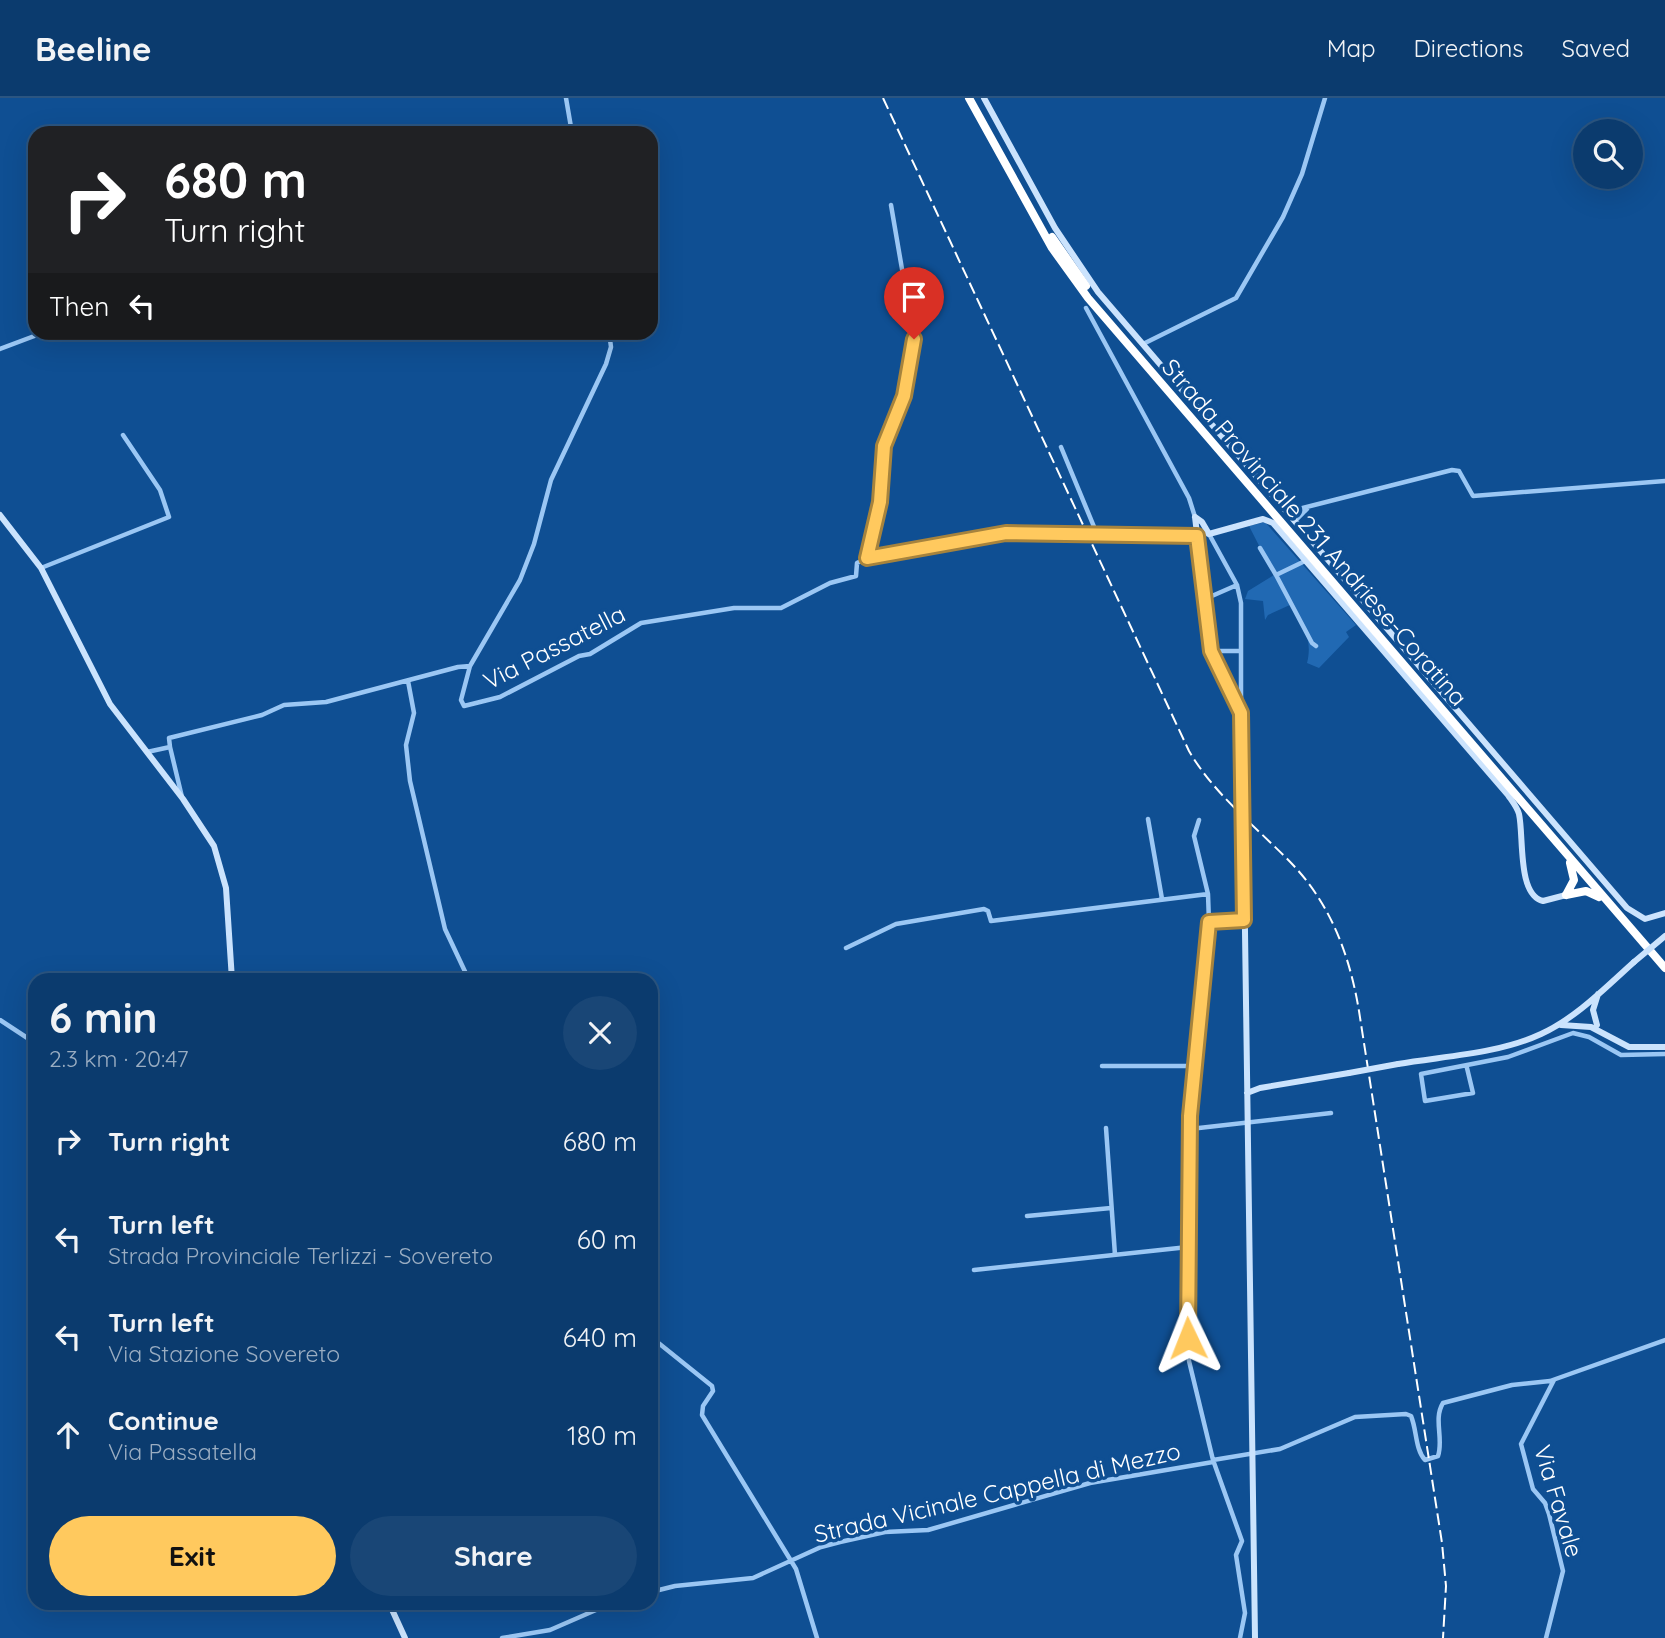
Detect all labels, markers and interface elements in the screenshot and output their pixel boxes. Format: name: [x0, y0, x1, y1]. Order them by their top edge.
text: Beeline: [35, 28, 151, 69]
text: Map: [1327, 33, 1376, 63]
text: Directions: [1414, 33, 1524, 63]
text: Saved: [1562, 33, 1630, 63]
map controls: [1573, 119, 1643, 189]
button: search: [1573, 119, 1643, 189]
text: 680 m: [164, 149, 307, 210]
icon: right: [49, 154, 140, 245]
text: Turn right: [164, 210, 305, 250]
pin: [884, 267, 944, 339]
icon: arrive: [895, 278, 933, 316]
icon: left: [123, 287, 161, 325]
text: Then: [49, 290, 109, 323]
street label: Strada Provinciale 231 Andriese-Coratina: [1156, 352, 1474, 712]
street label: Via Passatella: [478, 598, 630, 696]
text: 6 min: [49, 991, 158, 1044]
button: close: [563, 996, 637, 1070]
text: 2.3 km · 20:47: [49, 1044, 189, 1073]
icon: right: [49, 1122, 87, 1160]
text: Turn right: [108, 1125, 230, 1158]
text: 680 m: [563, 1125, 637, 1158]
text: Turn left: [108, 1208, 215, 1241]
icon: left: [49, 1220, 87, 1258]
text: 60 m: [577, 1223, 637, 1256]
text: Strada Provinciale Terlizzi - Sovereto: [108, 1241, 493, 1270]
position arrow: [1151, 1301, 1225, 1375]
text: Turn left: [108, 1306, 215, 1339]
icon: left: [49, 1318, 87, 1356]
text: 640 m: [563, 1321, 637, 1354]
text: Via Stazione Sovereto: [108, 1339, 340, 1368]
text: Continue: [108, 1404, 219, 1437]
icon: ahead: [49, 1416, 87, 1454]
text: 180 m: [567, 1419, 637, 1452]
street label: Strada Vicinale Cappella di Mezzo: [811, 1435, 1183, 1549]
text: Via Passatella: [108, 1437, 257, 1466]
street label: Via Favale: [1528, 1441, 1590, 1561]
button: Exit: [49, 1516, 336, 1596]
button: Share: [350, 1516, 637, 1596]

